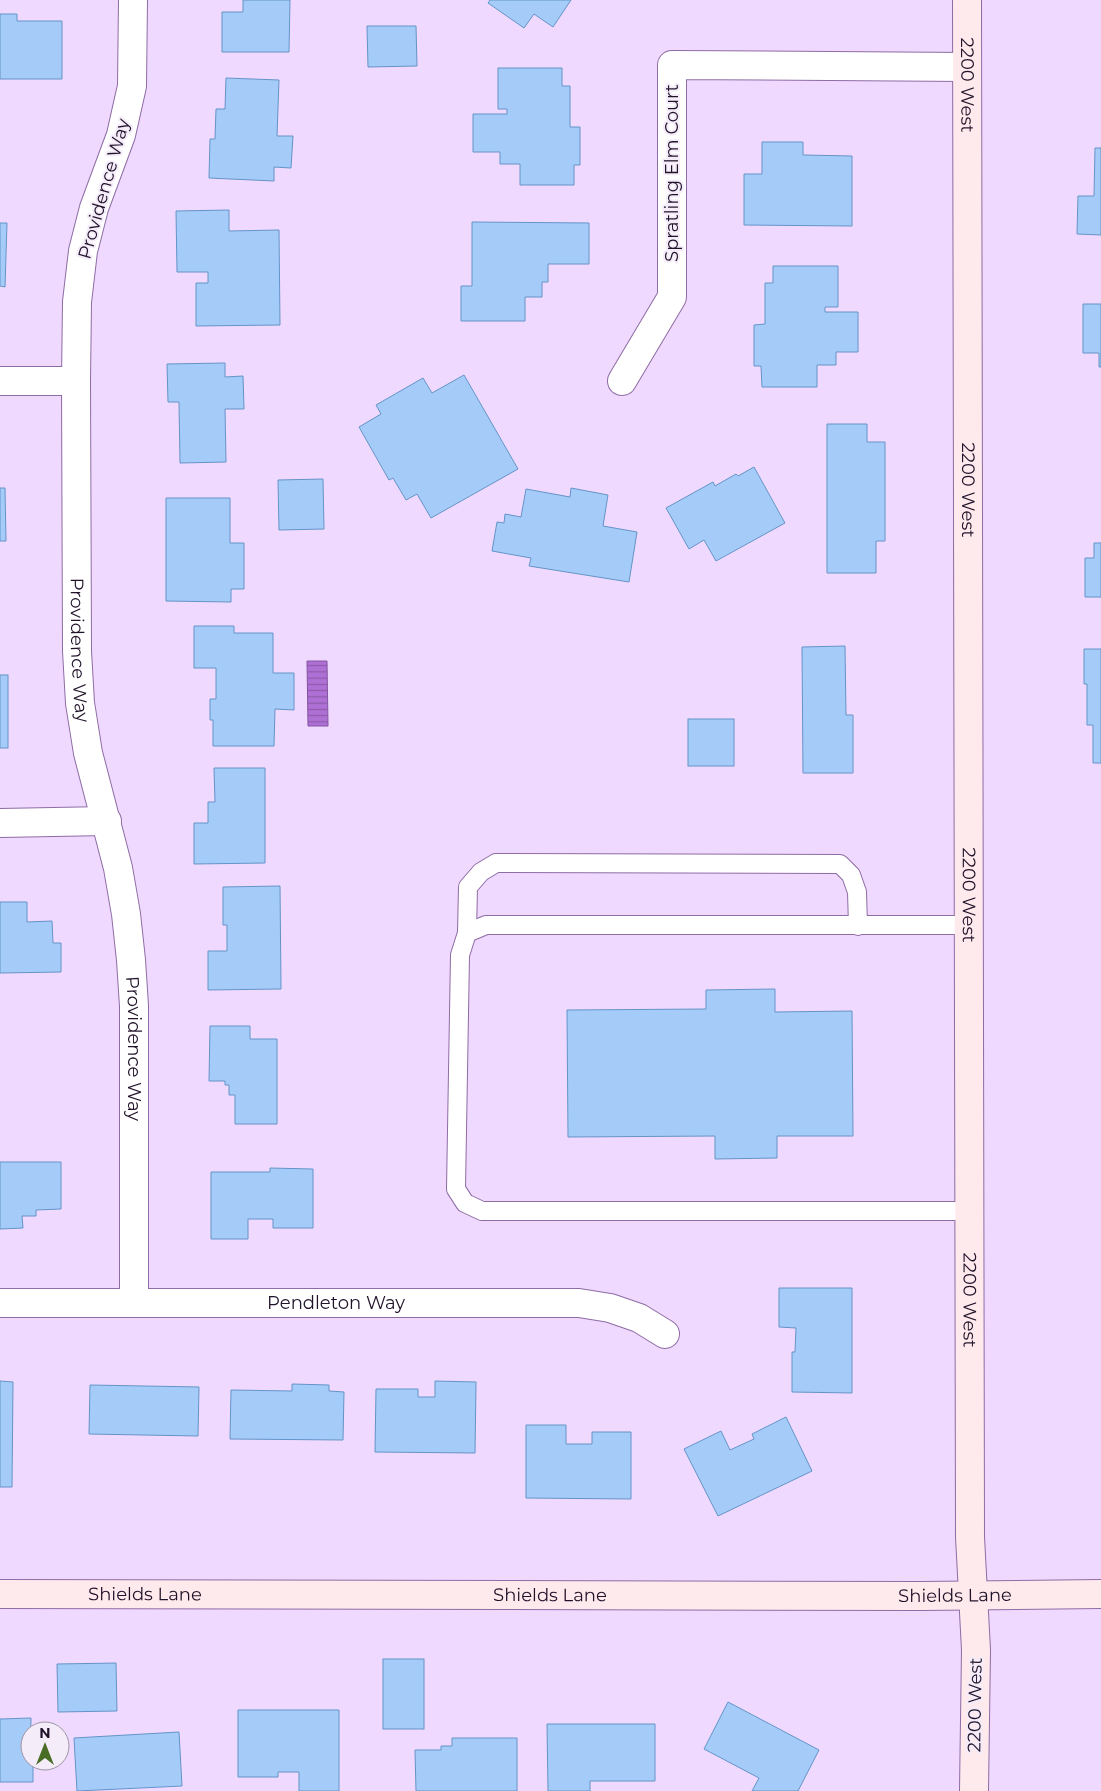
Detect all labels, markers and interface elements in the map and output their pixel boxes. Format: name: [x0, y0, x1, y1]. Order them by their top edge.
street label: 2200 West: [956, 37, 978, 133]
street label: Spratling Elm Court: [661, 84, 683, 262]
street label: Providence Way: [73, 116, 135, 262]
street label: 2200 West: [957, 442, 979, 538]
street label: Providence Way: [66, 578, 94, 724]
street label: 2200 West: [958, 847, 980, 943]
street label: Providence Way: [121, 975, 145, 1121]
street label: 2200 West: [958, 1252, 981, 1348]
street label: Pendleton Way: [267, 1292, 405, 1314]
street label: Shields Lane: [88, 1583, 202, 1605]
street label: Shields Lane: [493, 1584, 607, 1606]
street label: Shields Lane: [898, 1584, 1012, 1607]
street label: 2200 West: [963, 1657, 987, 1753]
north arrow: [20, 1721, 70, 1771]
text: N: [39, 1724, 51, 1742]

